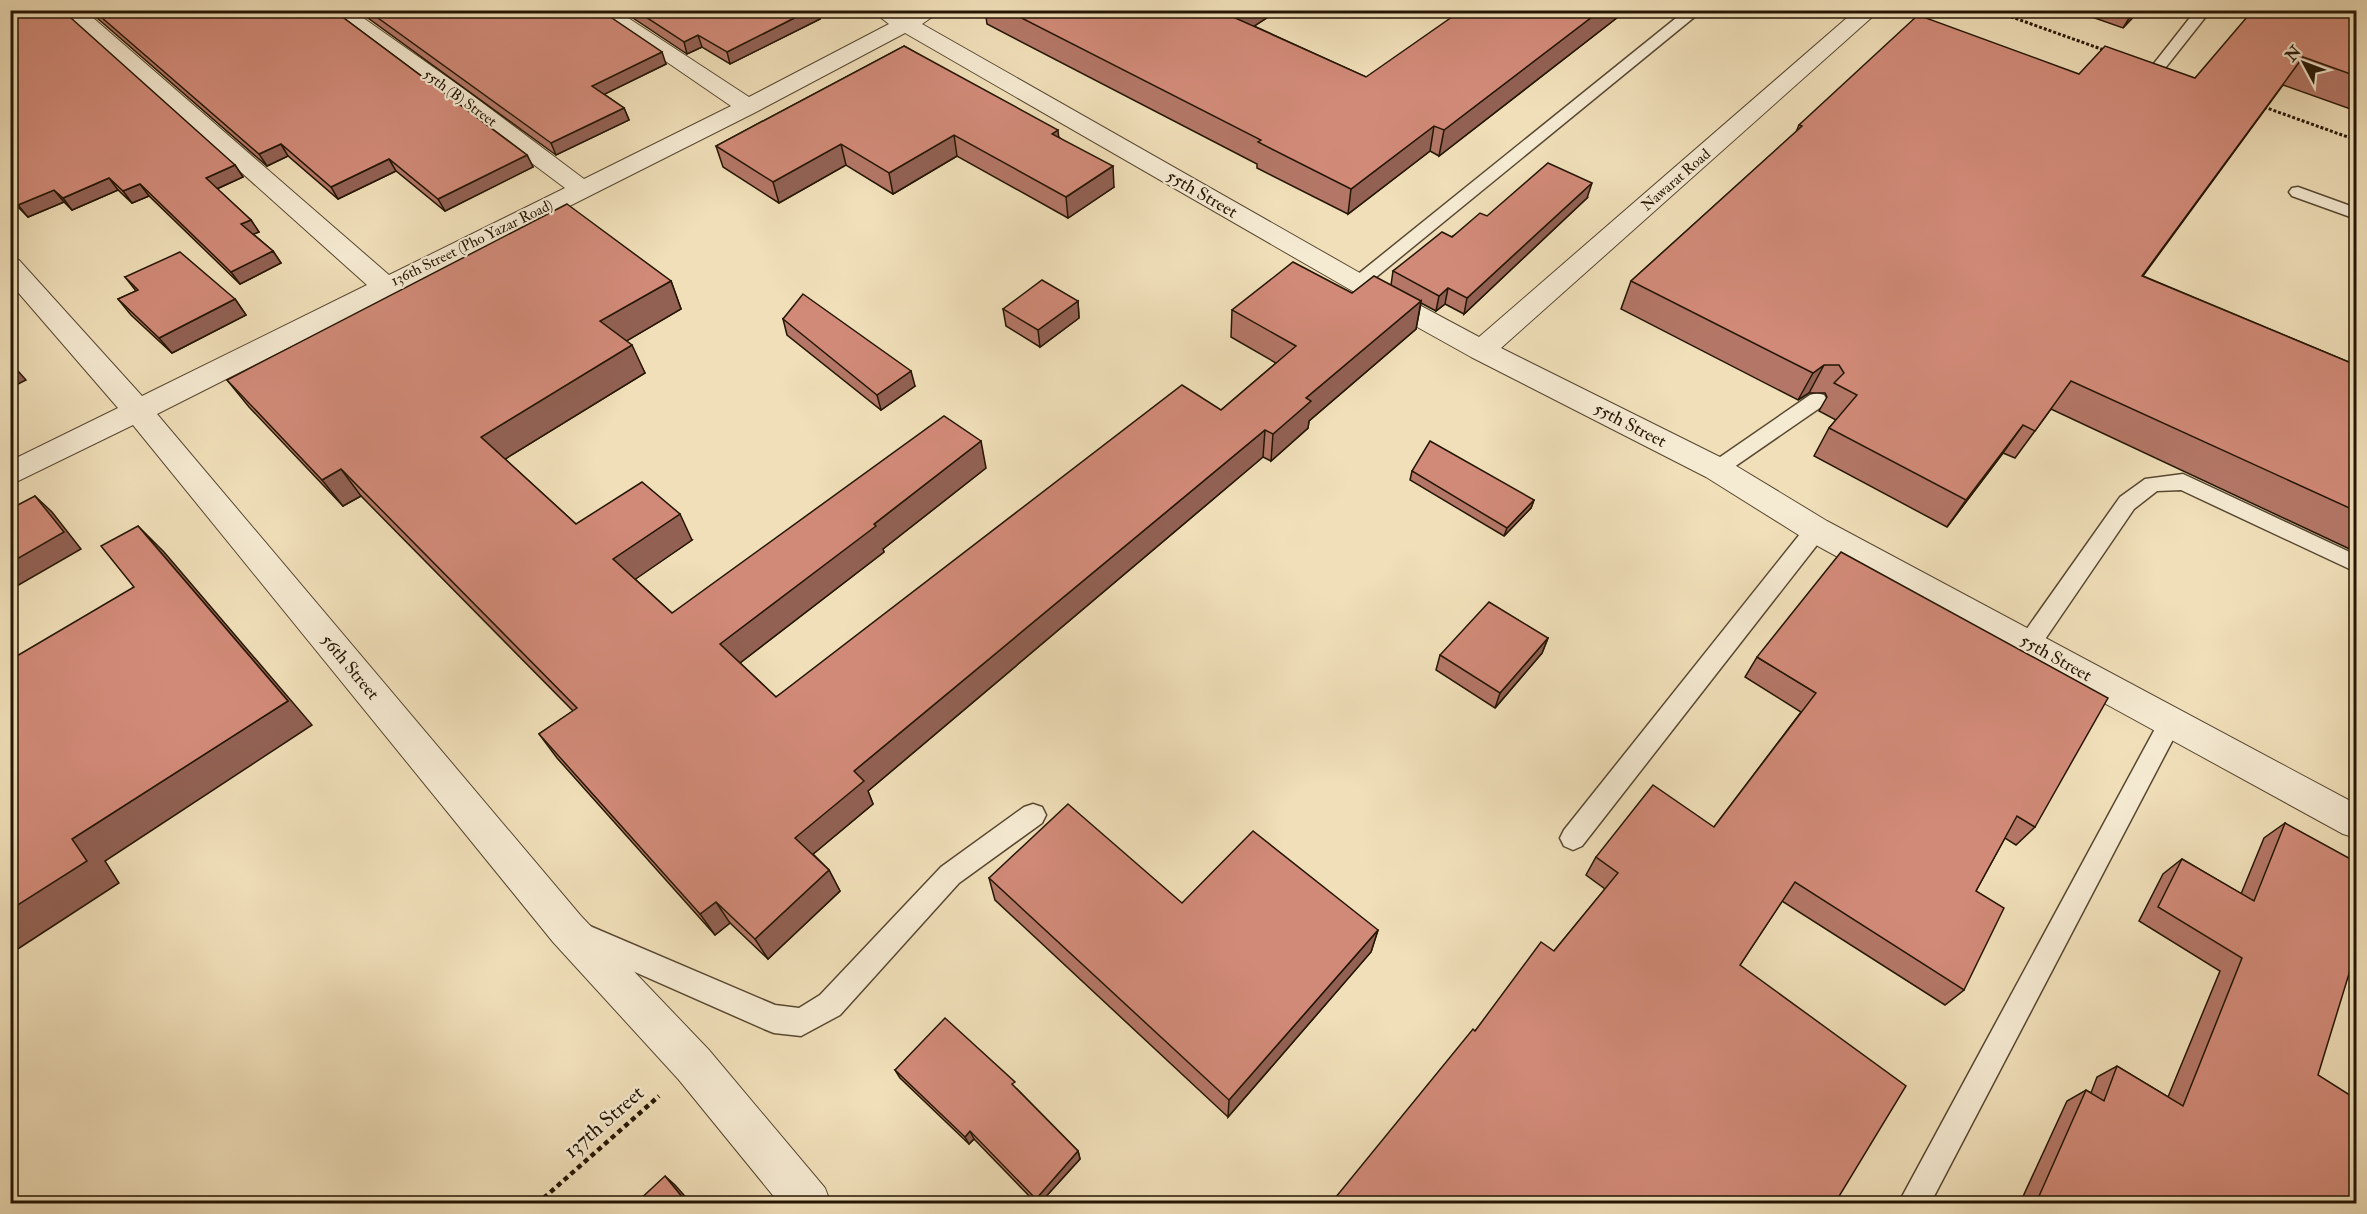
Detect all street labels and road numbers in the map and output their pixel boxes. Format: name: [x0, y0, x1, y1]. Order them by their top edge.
street label: 55th (B) Street: [419, 65, 501, 131]
street label: Nawarat Road: [1637, 144, 1715, 215]
street label: 55th Street: [1162, 164, 1242, 224]
street label: 136th Street (Pho Yazar Road): [388, 195, 556, 290]
street label: 55th Street: [1590, 397, 1670, 453]
street label: 56th Street: [316, 629, 384, 705]
street label: 55th Street: [2016, 629, 2096, 687]
street label: 137th Street: [558, 1080, 650, 1164]

